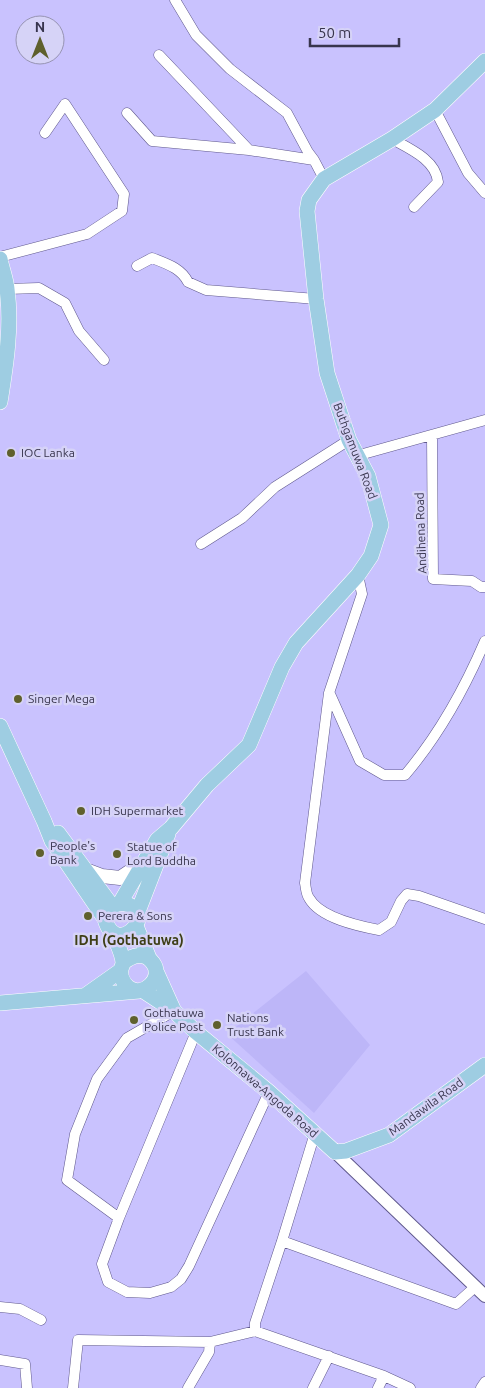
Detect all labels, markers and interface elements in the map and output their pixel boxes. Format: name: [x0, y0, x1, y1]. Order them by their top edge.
north arrow: [15, 15, 65, 65]
scale bar: [310, 15, 399, 47]
text: N: [35, 19, 45, 35]
text: 50 m: [318, 24, 351, 41]
street label: Buthgamuwa Road: [331, 401, 380, 501]
place label: IOC Lanka: [21, 446, 75, 459]
marker: IOC Lanka: [5, 447, 17, 459]
street label: Andihena Road: [413, 492, 428, 574]
place label: Singer Mega: [28, 692, 95, 705]
marker: Singer Mega: [12, 693, 24, 705]
place label: IDH Supermarket: [91, 804, 184, 817]
marker: IDH Supermarket: [75, 805, 87, 817]
place label: People's Bank: [50, 839, 95, 866]
place label: Statue of Lord Buddha: [127, 840, 196, 867]
marker: People's Bank: [34, 847, 46, 859]
marker: Statue of Lord Buddha: [111, 848, 123, 860]
place label: Perera & Sons: [98, 909, 172, 922]
marker: Perera & Sons: [82, 910, 94, 922]
district label: IDH (Gothatuwa): [74, 932, 184, 948]
place label: Gothatuwa Police Post: [144, 1006, 204, 1033]
place label: Nations Trust Bank: [227, 1011, 284, 1038]
marker: Gothatuwa Police Post: [128, 1014, 140, 1026]
marker: Nations Trust Bank: [211, 1019, 223, 1031]
street label: Kolonnawa-Angoda Road: [210, 1041, 321, 1140]
street label: Mandawila Road: [386, 1075, 465, 1138]

